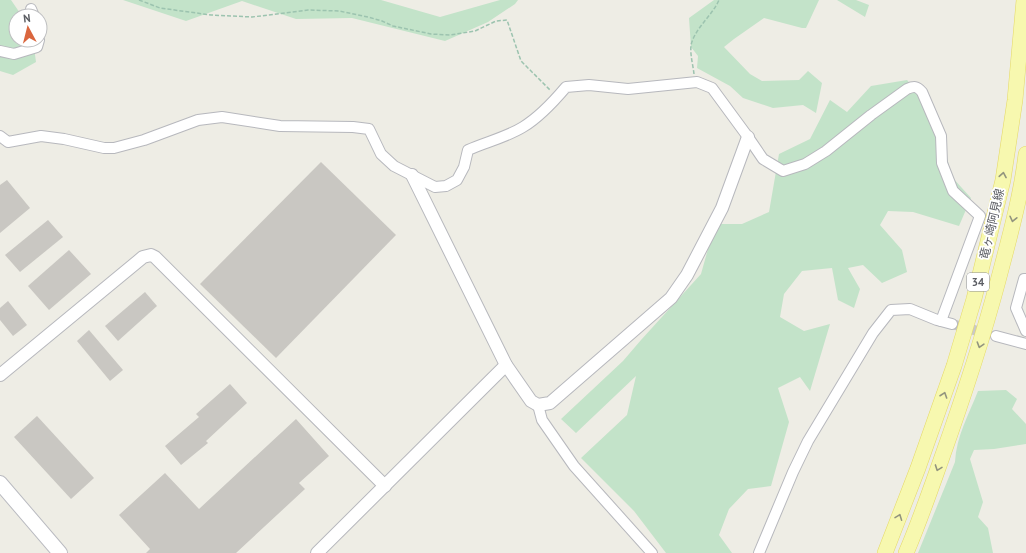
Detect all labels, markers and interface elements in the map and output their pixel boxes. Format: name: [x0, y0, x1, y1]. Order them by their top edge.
north arrow: [8, 8, 48, 48]
text: N: [22, 11, 31, 25]
one-way arrow: [999, 172, 1007, 178]
street label: 竜ヶ崎阿見線: [976, 187, 1007, 261]
one-way arrow: [1010, 216, 1018, 223]
road number: 34: [967, 273, 989, 291]
one-way arrow: [976, 341, 985, 348]
one-way arrow: [939, 391, 948, 398]
one-way arrow: [934, 464, 943, 471]
one-way arrow: [895, 513, 903, 520]

